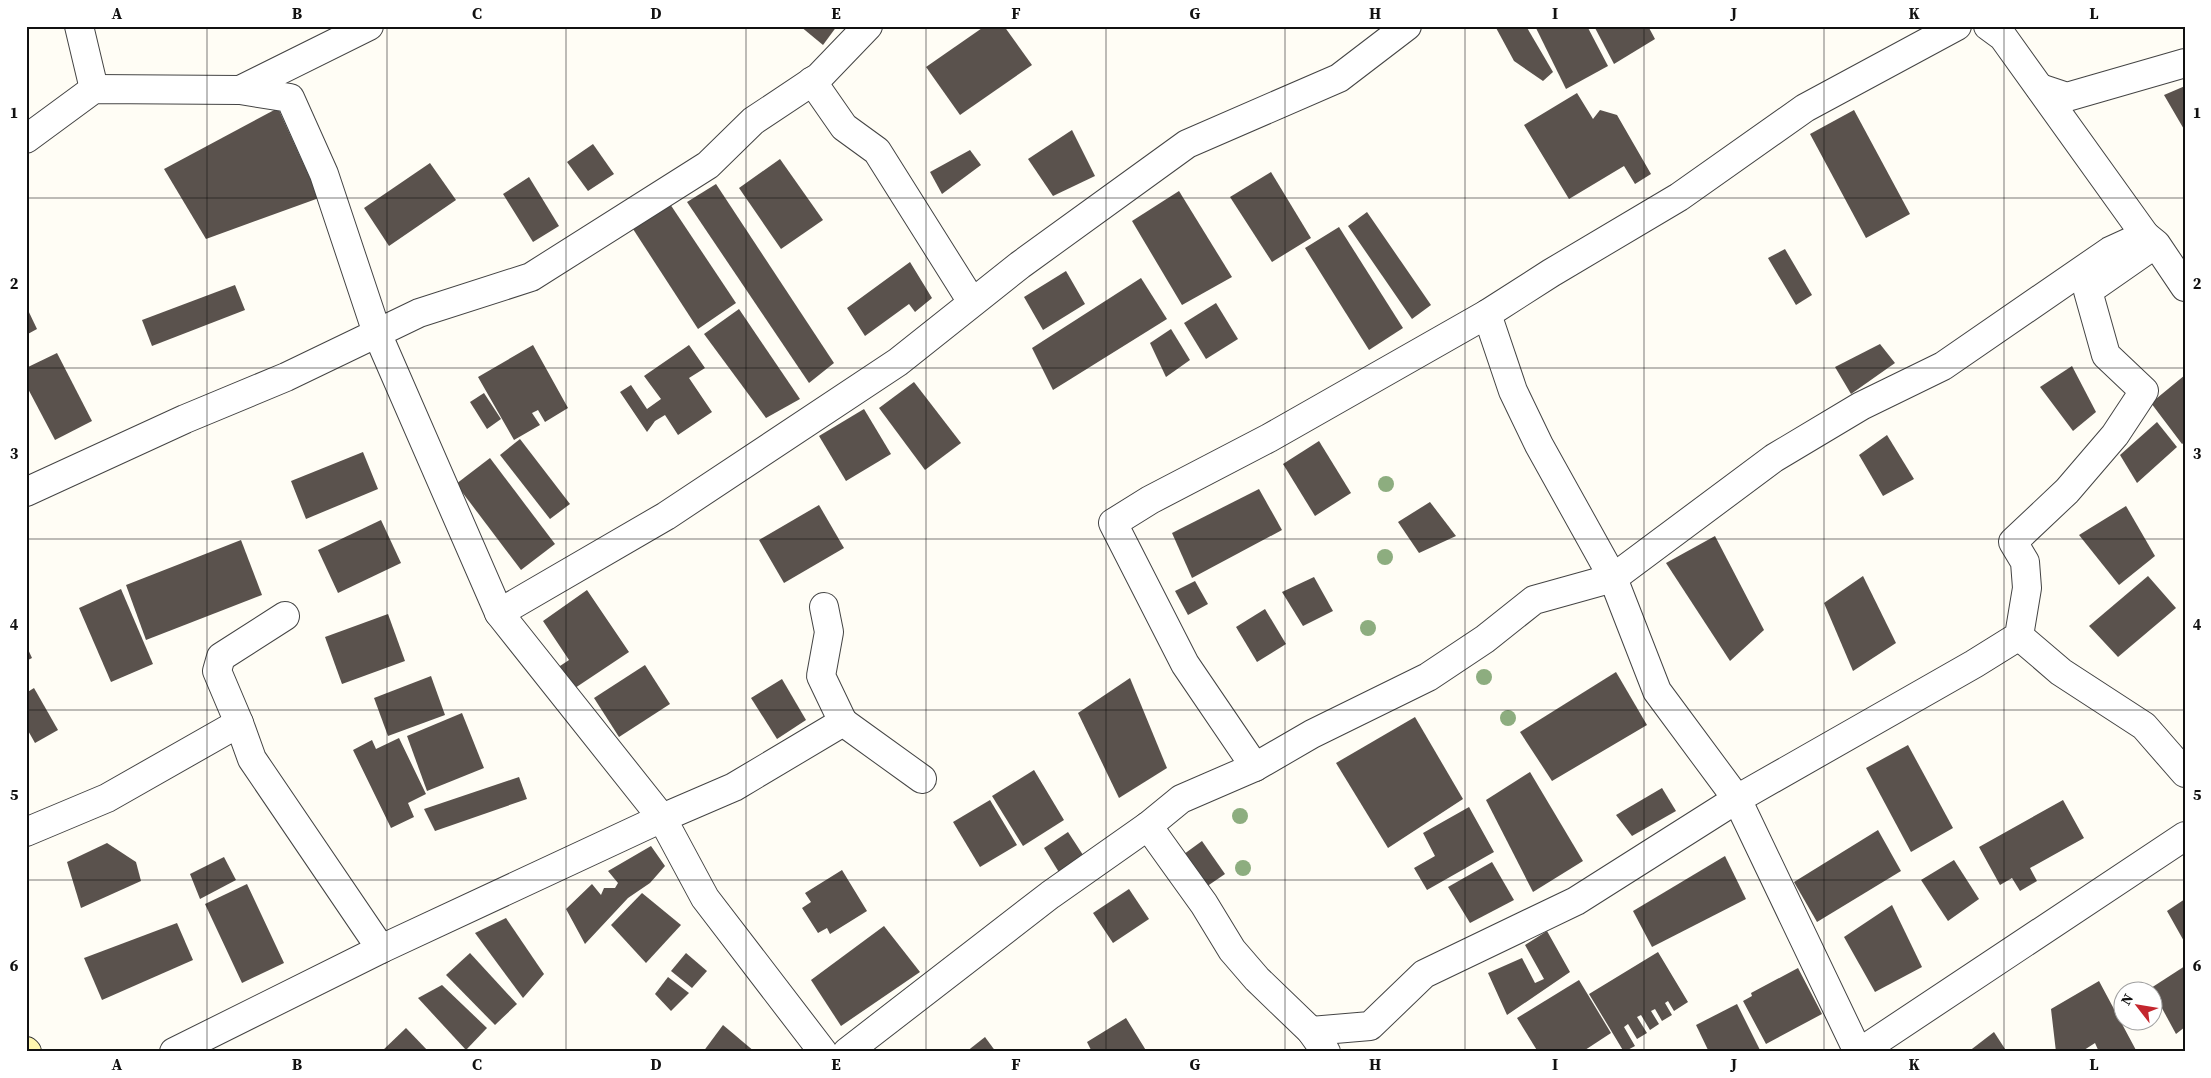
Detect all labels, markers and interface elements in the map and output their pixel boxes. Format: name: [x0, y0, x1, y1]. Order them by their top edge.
text: A: [112, 2, 123, 24]
text: B: [292, 2, 303, 24]
text: C: [472, 2, 482, 24]
text: D: [650, 2, 662, 24]
text: E: [831, 2, 841, 24]
text: F: [1011, 2, 1021, 24]
text: G: [1190, 2, 1201, 24]
text: H: [1369, 2, 1381, 24]
text: I: [1552, 2, 1558, 24]
text: J: [1730, 2, 1737, 24]
text: K: [1908, 2, 1920, 24]
text: L: [2089, 2, 2099, 24]
text: 1: [10, 101, 18, 123]
text: 1: [2193, 101, 2201, 123]
text: 2: [10, 272, 19, 294]
text: 2: [2193, 272, 2202, 294]
text: 3: [10, 442, 19, 464]
text: 3: [2193, 442, 2202, 464]
text: 4: [10, 613, 19, 635]
text: 4: [2193, 613, 2202, 635]
text: 5: [10, 783, 19, 805]
text: 5: [2193, 783, 2202, 805]
text: 6: [10, 954, 19, 976]
text: 6: [2193, 954, 2202, 976]
north arrow: [2114, 980, 2164, 1030]
text: N: [2116, 990, 2138, 1009]
text: A: [112, 1053, 123, 1075]
text: B: [292, 1053, 303, 1075]
text: C: [472, 1053, 482, 1075]
text: D: [650, 1053, 662, 1075]
text: E: [831, 1053, 841, 1075]
text: F: [1011, 1053, 1021, 1075]
text: G: [1190, 1053, 1201, 1075]
text: H: [1369, 1053, 1381, 1075]
text: I: [1552, 1053, 1558, 1075]
text: J: [1730, 1053, 1737, 1075]
text: K: [1908, 1053, 1920, 1075]
text: L: [2089, 1053, 2099, 1075]

